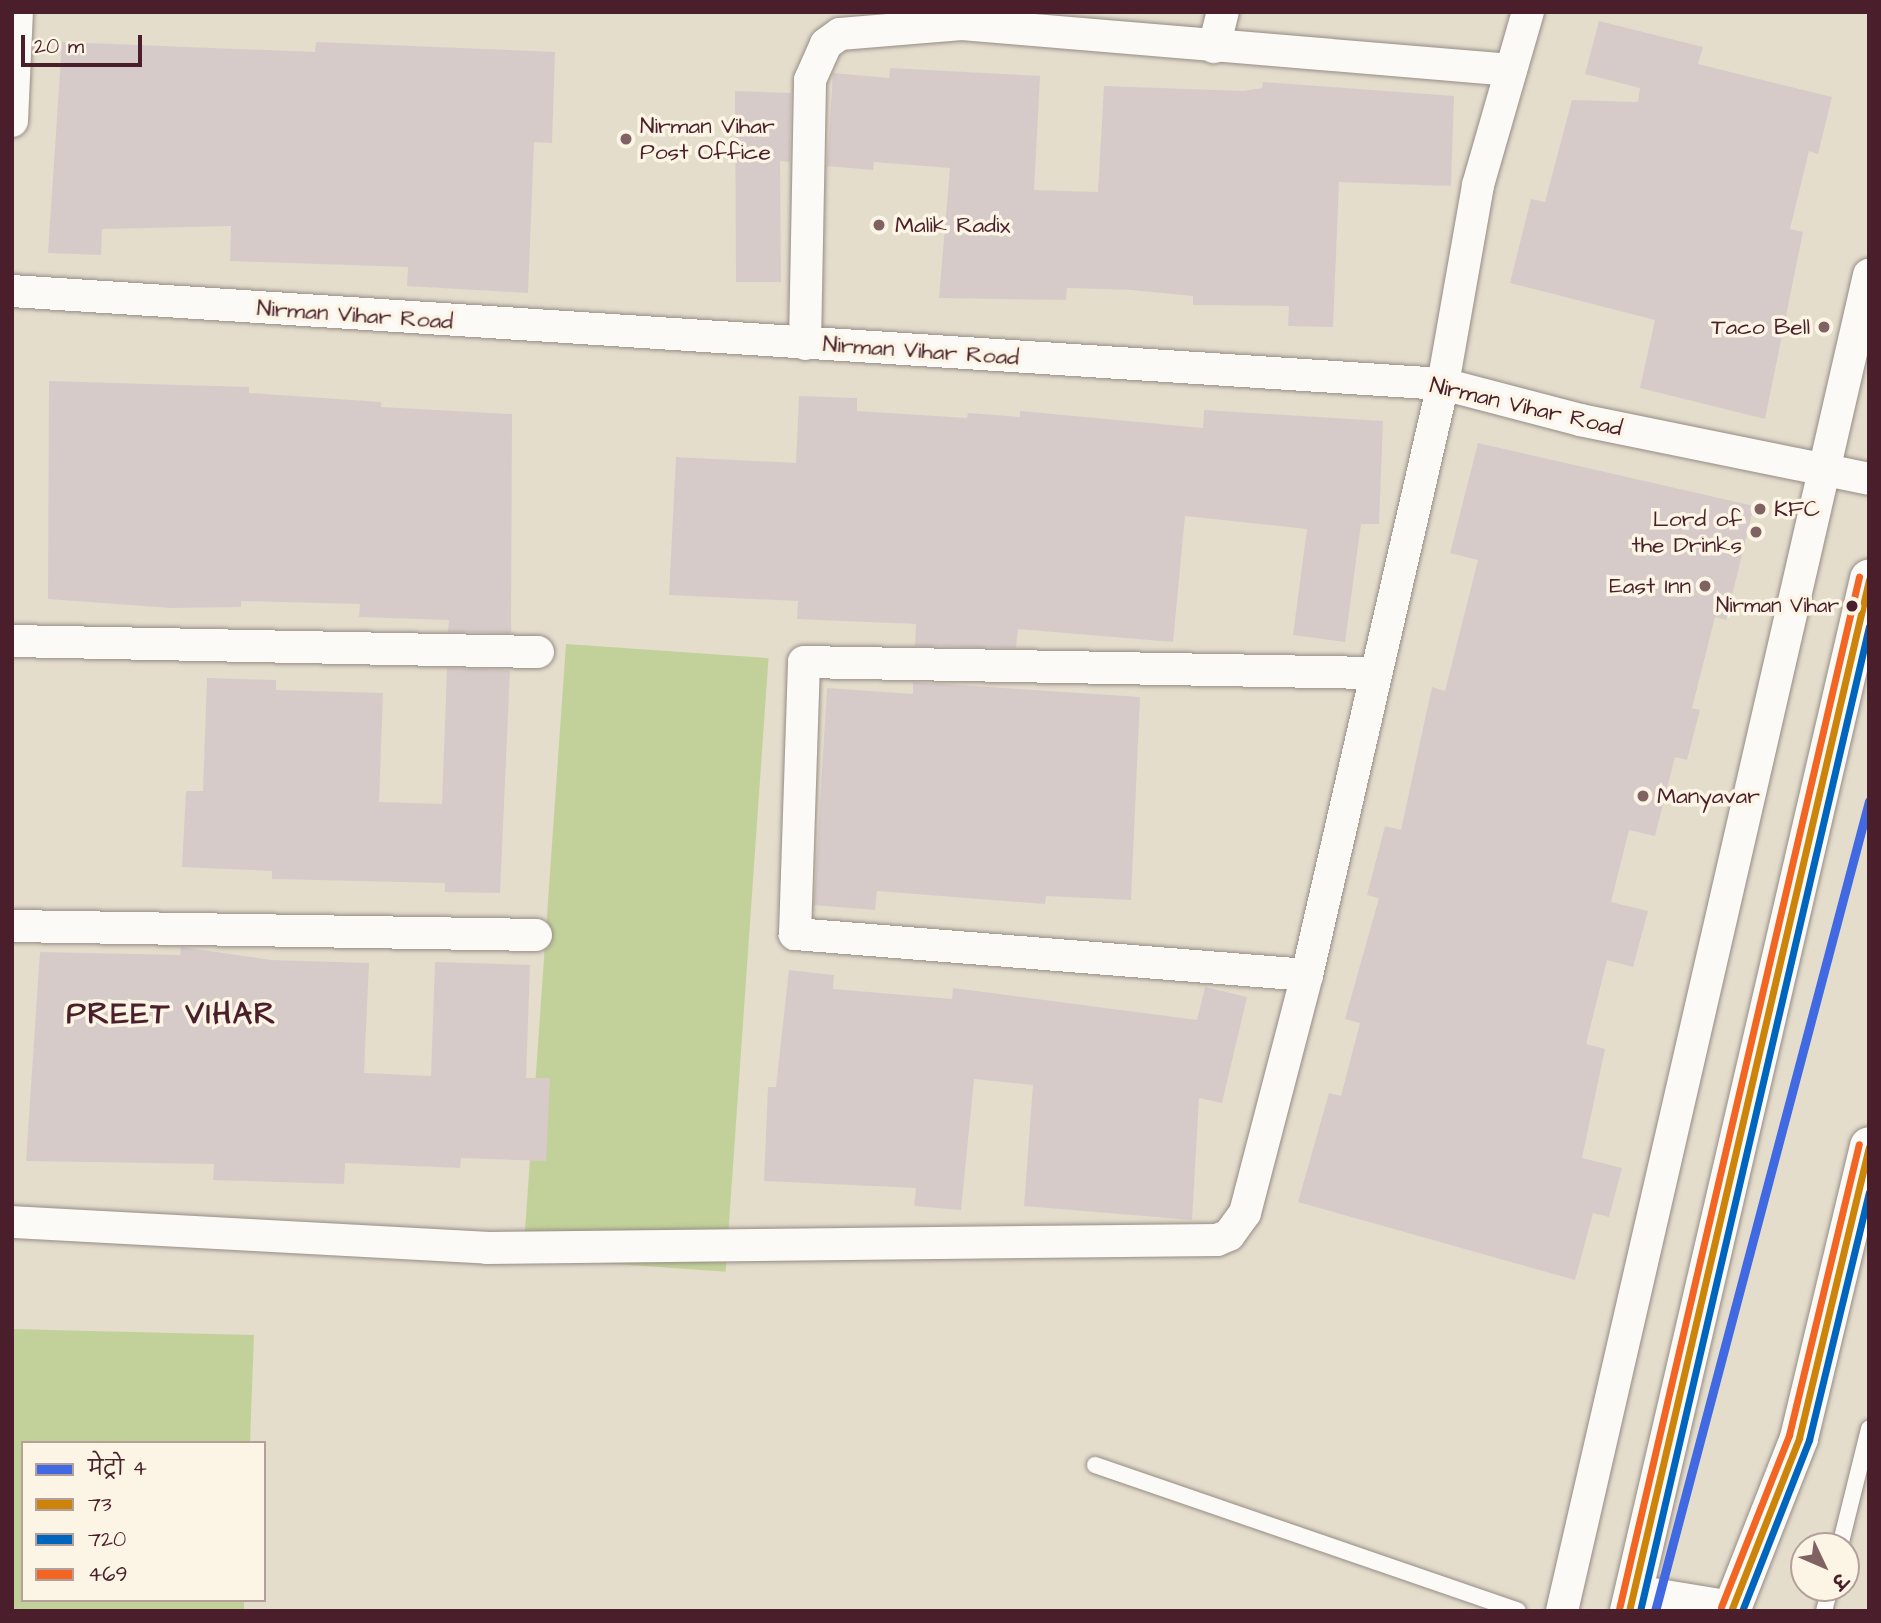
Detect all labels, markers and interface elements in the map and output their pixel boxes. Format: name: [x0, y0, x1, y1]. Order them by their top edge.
scale bar: [24, 21, 145, 65]
text: 20 m: [34, 32, 84, 61]
place label: Nirman Vihar Post Office: [640, 112, 775, 166]
marker: Nirman Vihar Post Office: [618, 131, 634, 147]
place label: Malik Radix: [895, 211, 1010, 239]
marker: Malik Radix: [869, 215, 889, 235]
street label: Nirman Vihar Road: [256, 294, 454, 336]
place label: Taco Bell: [1711, 313, 1810, 341]
marker: Taco Bell: [1816, 319, 1832, 335]
street label: Nirman Vihar Road: [822, 330, 1020, 372]
street label: Nirman Vihar Road: [1427, 371, 1625, 443]
place label: KFC: [1774, 495, 1820, 523]
marker: KFC: [1752, 501, 1768, 517]
place label: Lord of the Drinks: [1631, 505, 1742, 559]
marker: Lord of the Drinks: [1748, 524, 1764, 540]
place label: East Inn: [1609, 572, 1691, 600]
marker: East Inn: [1697, 578, 1713, 594]
place label: Nirman Vihar: [1716, 593, 1839, 619]
marker: Nirman Vihar: [1845, 599, 1859, 613]
place label: Manyavar: [1657, 782, 1760, 810]
marker: Manyavar: [1635, 788, 1651, 804]
district label: PREET VIHAR: [68, 996, 276, 1032]
legend: [21, 1441, 266, 1602]
text: मेट्रो 4: [88, 1454, 147, 1483]
text: 73: [88, 1490, 112, 1519]
text: 720: [88, 1525, 126, 1554]
north arrow: [1790, 1532, 1860, 1602]
text: 469: [88, 1560, 127, 1589]
text: उ: [1825, 1567, 1853, 1594]

